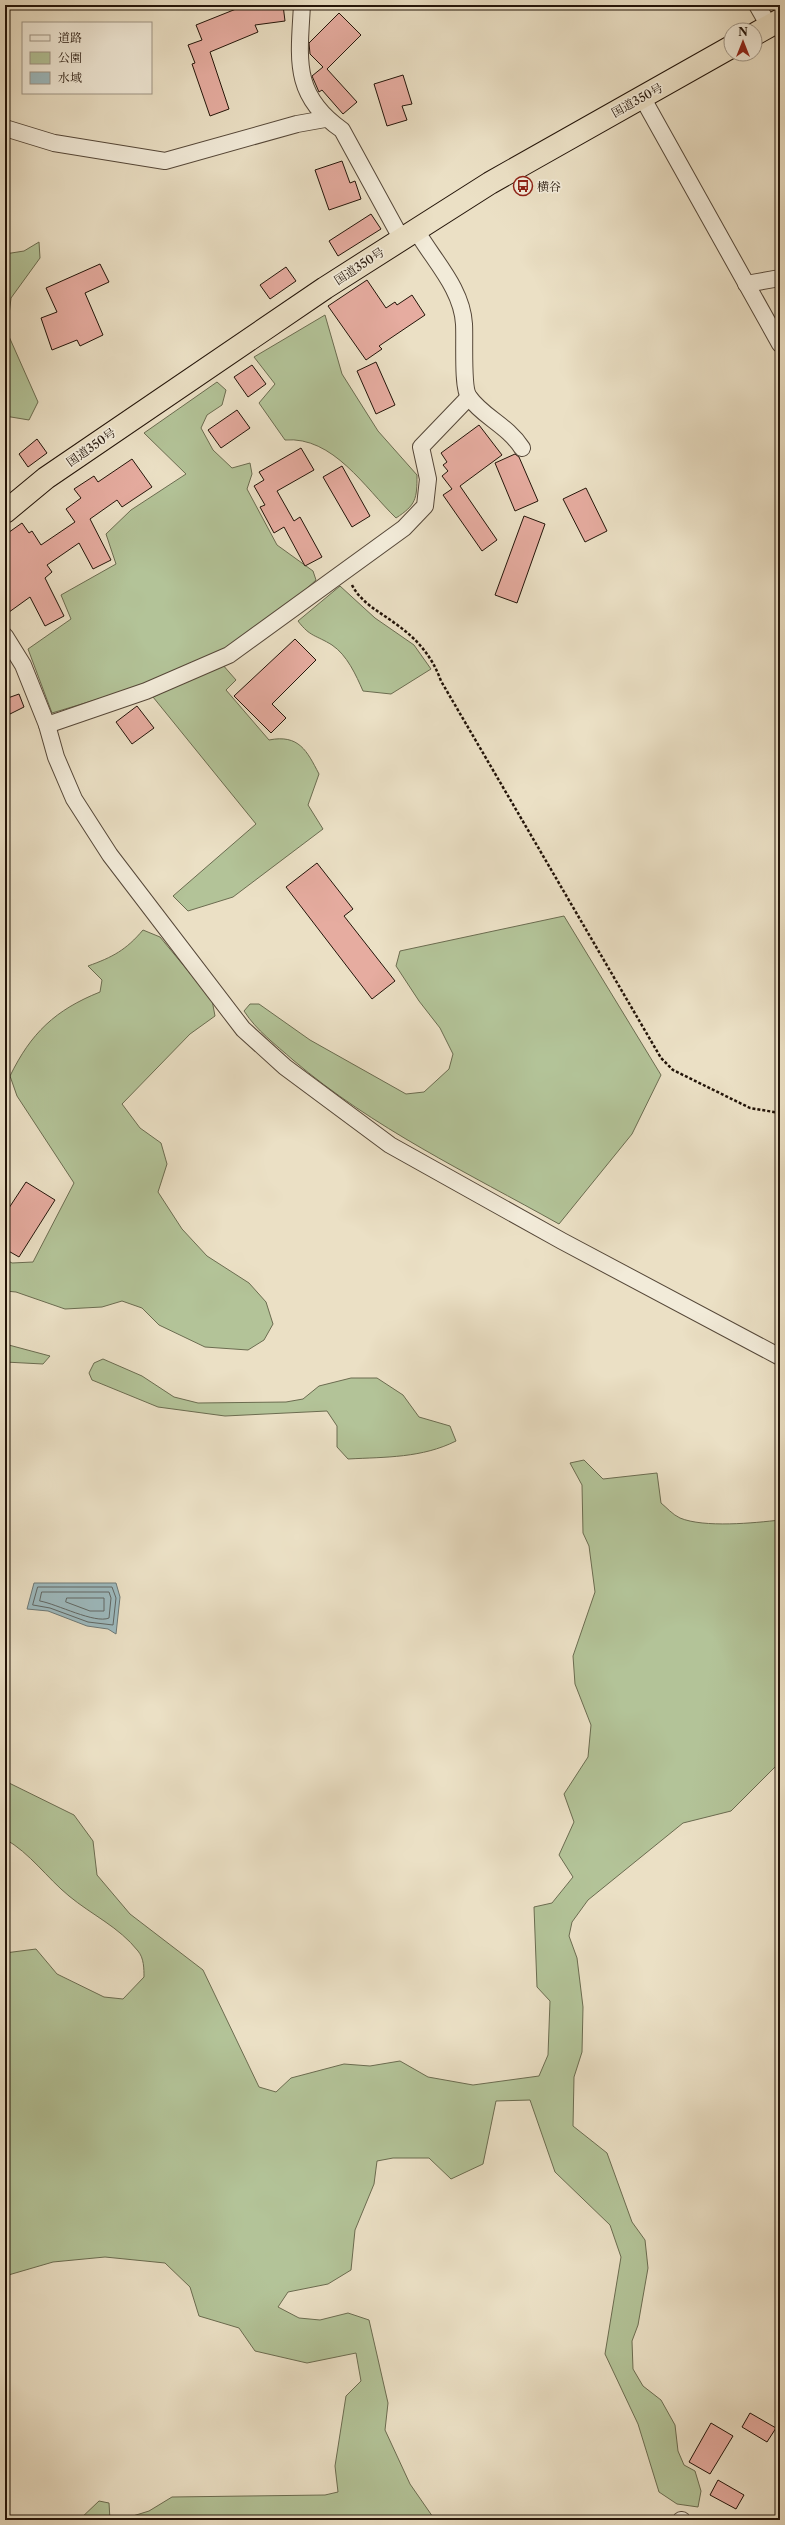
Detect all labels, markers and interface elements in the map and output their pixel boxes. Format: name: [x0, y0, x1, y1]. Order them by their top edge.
legend: [22, 22, 152, 94]
north arrow: [723, 22, 763, 62]
text: N: [738, 25, 748, 39]
text: 道路: [58, 30, 82, 45]
text: 公園: [58, 50, 82, 65]
text: 水域: [58, 70, 82, 85]
street label: 国道350号: [609, 80, 665, 120]
bus stop icon: 横谷: [512, 175, 534, 197]
place label: 横谷: [537, 179, 561, 194]
street label: 国道350号: [331, 244, 387, 288]
street label: 国道350号: [63, 425, 119, 469]

